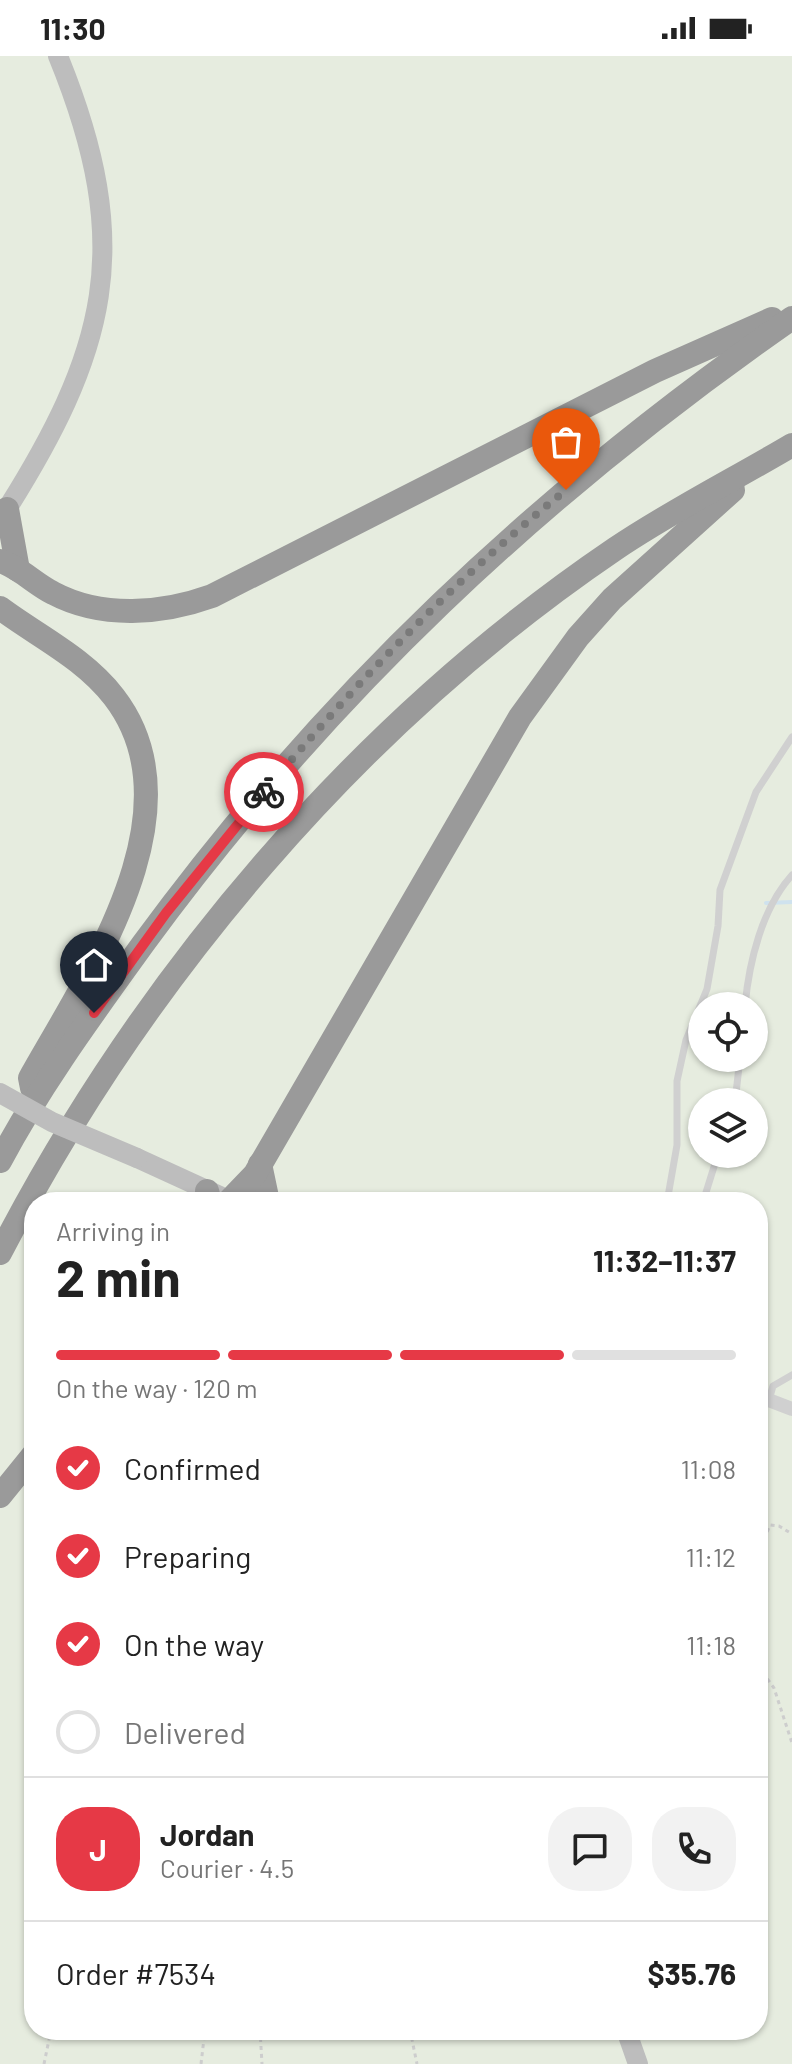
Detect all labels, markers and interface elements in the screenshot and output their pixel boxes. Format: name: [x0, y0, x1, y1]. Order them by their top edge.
text: 11:30: [40, 10, 106, 46]
pin: [532, 408, 600, 490]
icon: bag: [544, 420, 588, 464]
courier: [224, 752, 304, 832]
icon: bike: [242, 770, 286, 814]
pin: [60, 931, 128, 1013]
icon: home: [72, 943, 116, 987]
map controls: [688, 992, 768, 1168]
button: locate: [688, 992, 768, 1072]
button: layers: [688, 1088, 768, 1168]
text: Arriving in: [56, 1215, 170, 1246]
text: 11:32–11:37: [593, 1242, 736, 1278]
text: 2 min: [56, 1245, 181, 1307]
text: On the way · 120 m: [56, 1372, 258, 1403]
icon: check: [56, 1446, 100, 1490]
text: Confirmed: [124, 1450, 261, 1486]
text: 11:08: [681, 1453, 736, 1484]
icon: check: [56, 1534, 100, 1578]
text: Preparing: [124, 1538, 251, 1574]
text: 11:12: [686, 1541, 736, 1572]
icon: check: [56, 1622, 100, 1666]
text: On the way: [124, 1626, 264, 1662]
text: 11:18: [686, 1629, 736, 1660]
text: Delivered: [124, 1714, 246, 1750]
button: chat: [548, 1807, 632, 1891]
button: phone: [652, 1807, 736, 1891]
text: Jordan: [160, 1816, 255, 1852]
text: J: [89, 1831, 107, 1867]
text: Courier · 4.5: [160, 1852, 294, 1883]
text: Order #7534: [56, 1955, 216, 1991]
text: $35.76: [647, 1955, 736, 1991]

